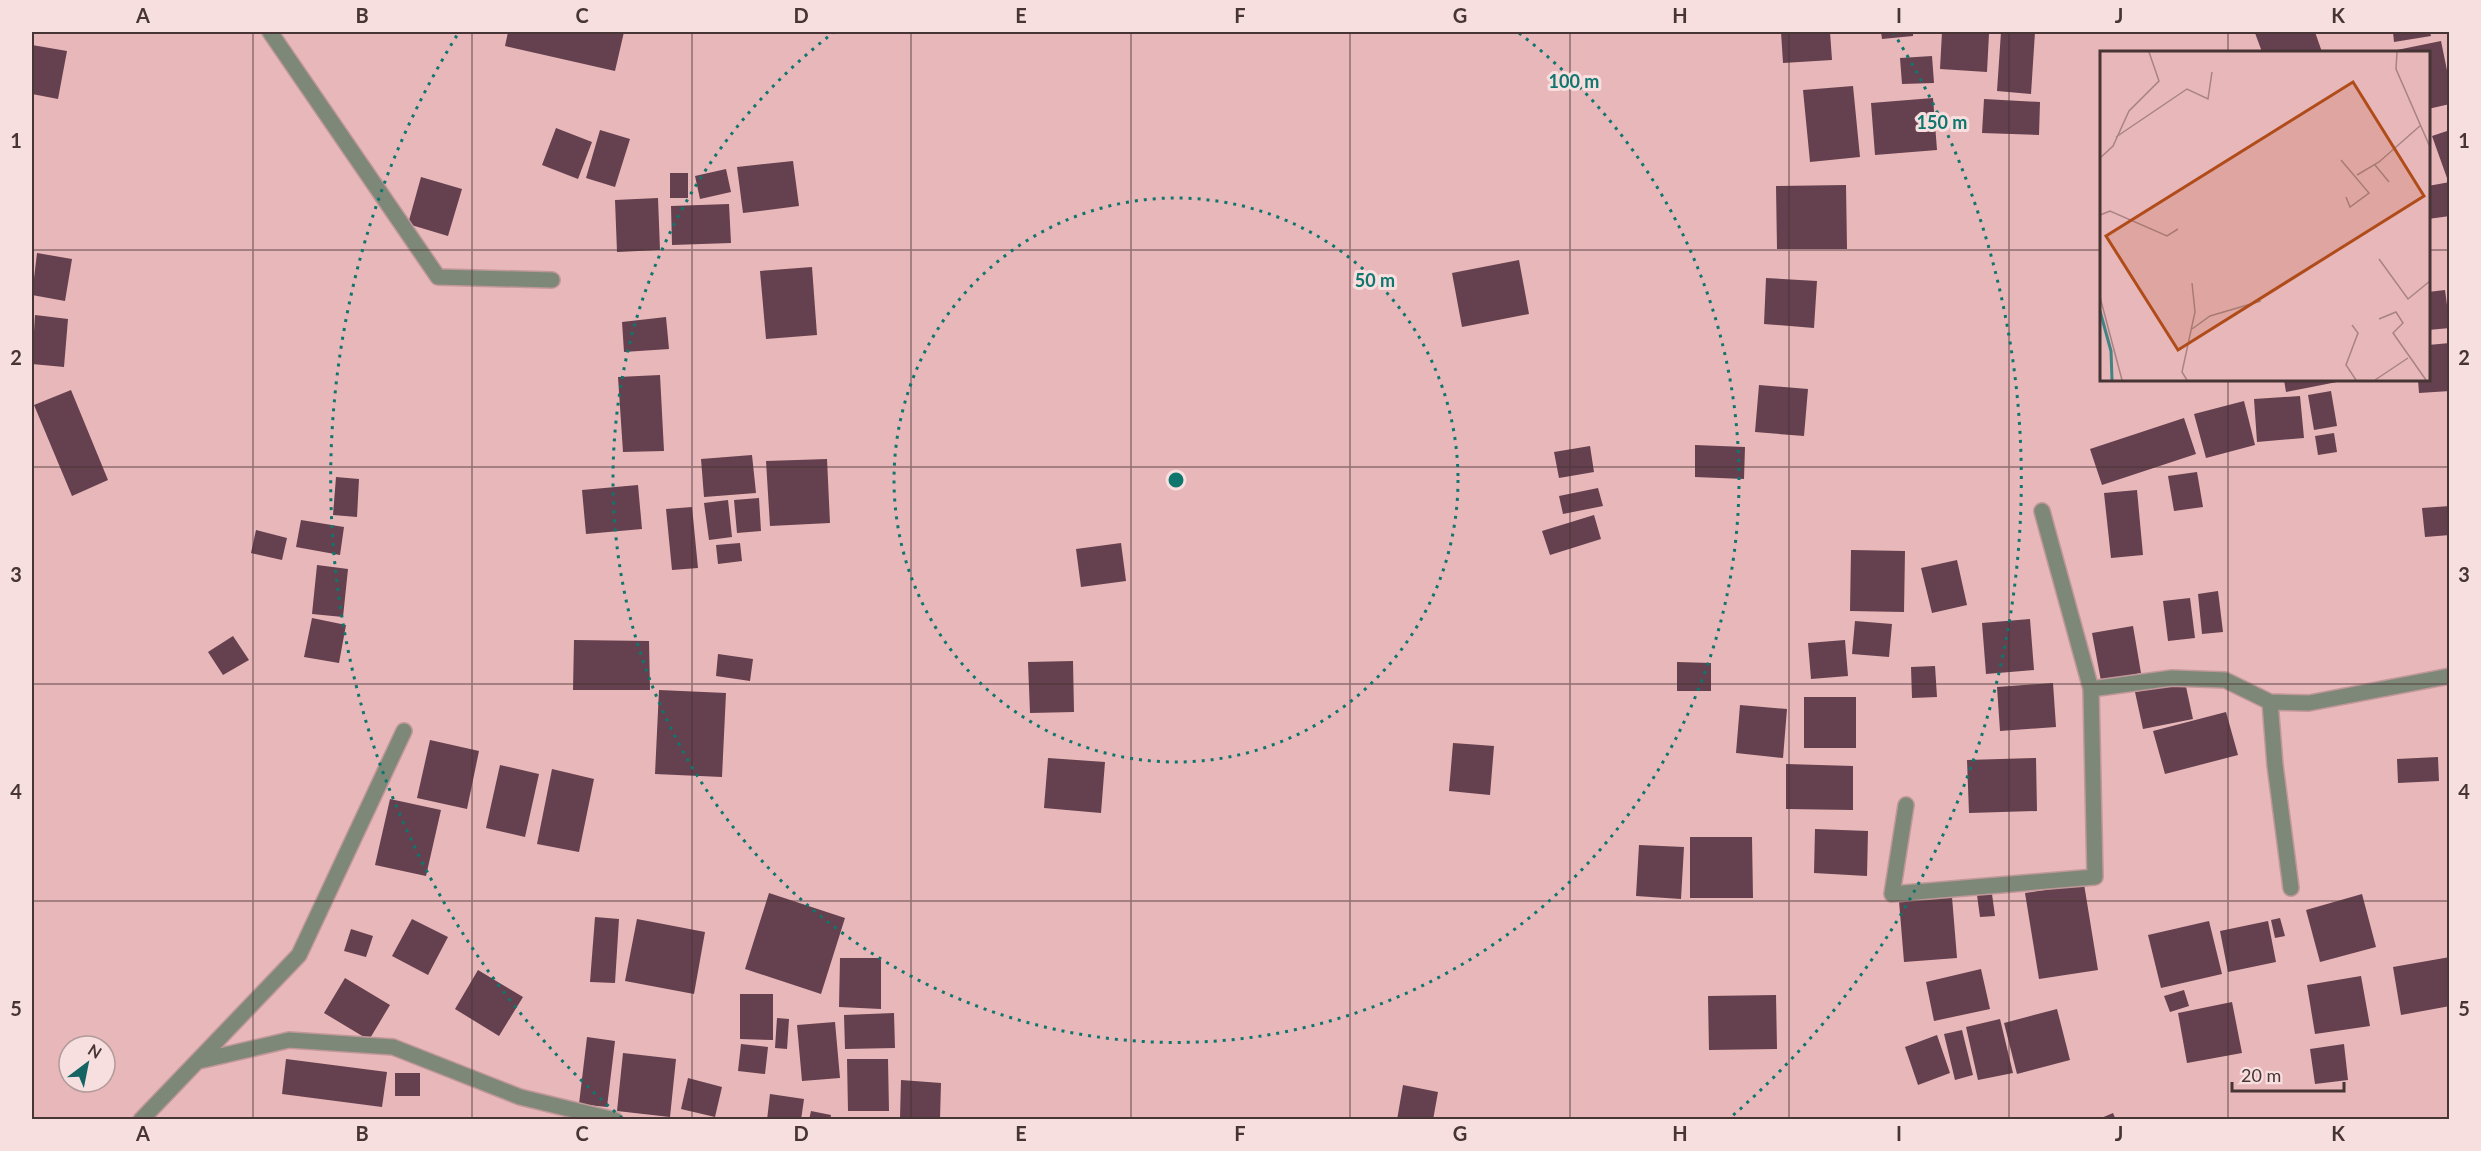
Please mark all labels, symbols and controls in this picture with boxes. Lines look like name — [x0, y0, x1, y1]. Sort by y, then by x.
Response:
text: A — [135, 3, 150, 27]
text: B — [355, 3, 369, 27]
text: C — [575, 3, 589, 27]
text: D — [793, 3, 809, 27]
text: E — [1015, 3, 1027, 27]
text: F — [1234, 3, 1246, 27]
text: G — [1453, 3, 1467, 27]
text: H — [1672, 3, 1688, 27]
text: I — [1896, 3, 1902, 27]
text: J — [2115, 3, 2123, 27]
text: K — [2331, 3, 2345, 27]
inset map — [2100, 51, 2430, 381]
text: 100 m — [1549, 70, 1599, 92]
text: 150 m — [1917, 111, 1967, 133]
text: 1 — [10, 128, 22, 152]
text: 1 — [2458, 128, 2470, 152]
text: 50 m — [1355, 269, 1395, 291]
text: 2 — [10, 345, 22, 369]
text: 2 — [2458, 345, 2470, 369]
centre of rings — [1166, 470, 1186, 490]
text: 3 — [10, 562, 22, 586]
text: 3 — [2458, 562, 2470, 586]
text: 4 — [10, 779, 22, 803]
text: 4 — [2458, 779, 2470, 803]
text: 5 — [10, 996, 22, 1020]
text: 5 — [2458, 996, 2470, 1020]
north arrow — [57, 1034, 117, 1094]
text: N — [85, 1040, 105, 1062]
scale bar — [2232, 1055, 2344, 1093]
text: 20 m — [2241, 1064, 2281, 1086]
text: A — [135, 1121, 150, 1145]
text: B — [355, 1121, 369, 1145]
text: C — [575, 1121, 589, 1145]
text: D — [793, 1121, 809, 1145]
text: E — [1015, 1121, 1027, 1145]
text: F — [1234, 1121, 1246, 1145]
text: G — [1453, 1121, 1467, 1145]
text: H — [1672, 1121, 1688, 1145]
text: I — [1896, 1121, 1902, 1145]
text: J — [2115, 1121, 2123, 1145]
text: K — [2331, 1121, 2345, 1145]

